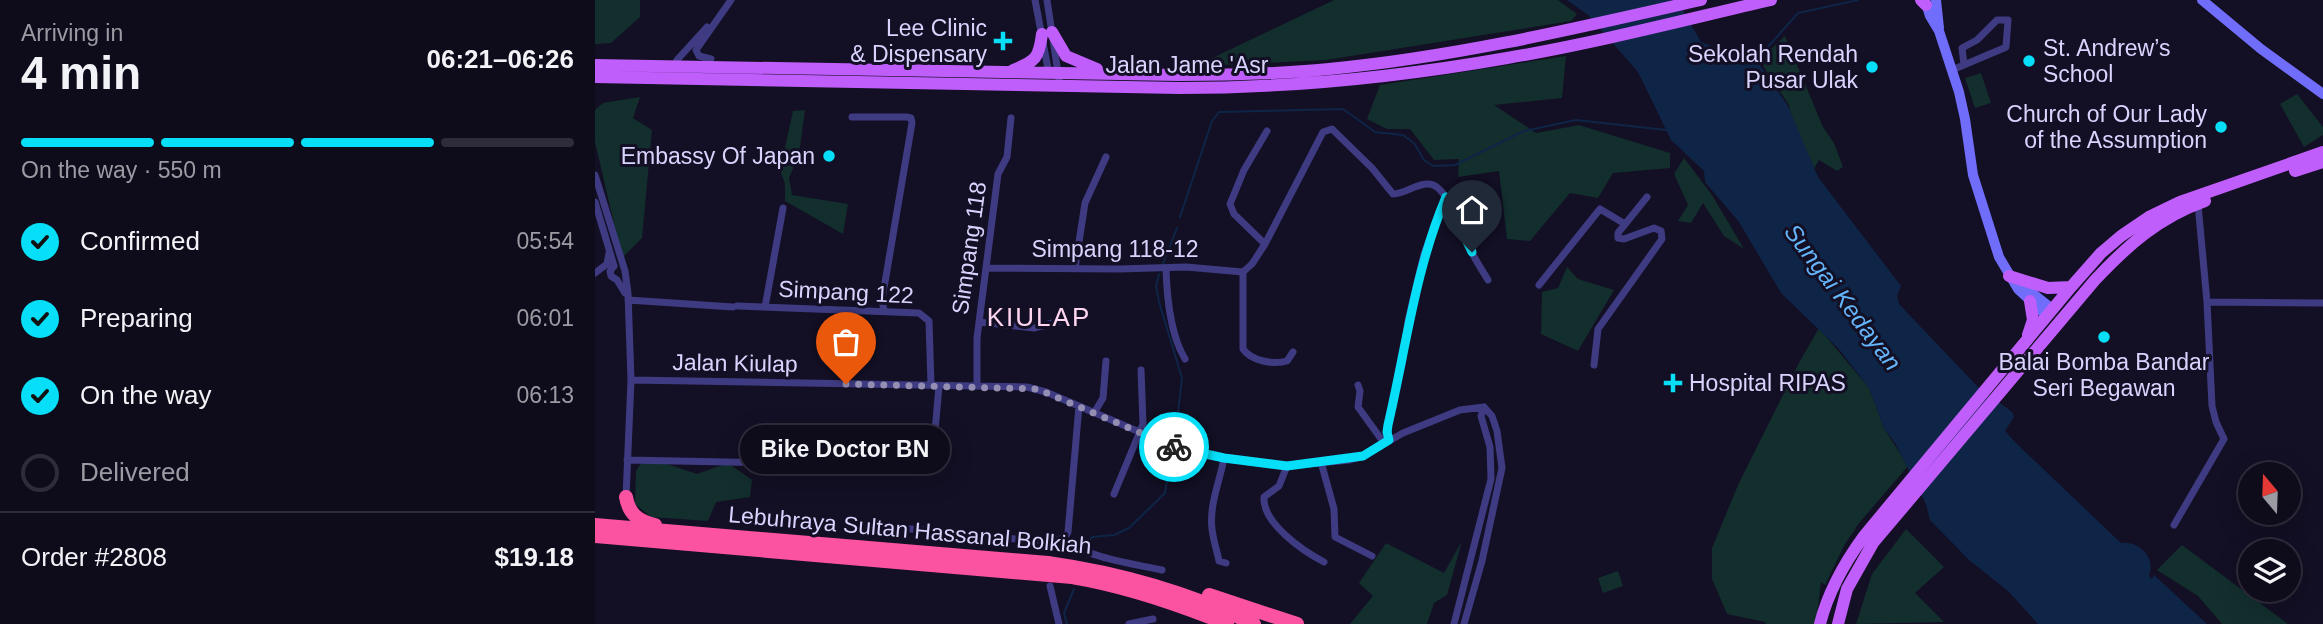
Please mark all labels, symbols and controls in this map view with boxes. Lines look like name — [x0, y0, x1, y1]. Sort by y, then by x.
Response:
place label: Lee Clinic & Dispensary — [850, 15, 987, 67]
text: Arriving in — [21, 20, 123, 46]
marker: Lee Clinic & Dispensary — [993, 31, 1013, 51]
place label: St. Andrew’s School — [2043, 35, 2170, 87]
place label: Sekolah Rendah Pusar Ulak — [1688, 41, 1859, 93]
text: 06:21–06:26 — [427, 44, 574, 74]
text: 4 min — [21, 47, 141, 99]
street label: Jalan Jame 'Asr — [1106, 52, 1269, 78]
marker: St. Andrew’s School — [2021, 53, 2037, 69]
marker: Sekolah Rendah Pusar Ulak — [1864, 59, 1880, 75]
place label: Church of Our Lady of the Assumption — [2006, 101, 2207, 153]
marker: Church of Our Lady of the Assumption — [2213, 119, 2229, 135]
place label: Embassy Of Japan — [621, 143, 815, 169]
marker: Embassy Of Japan — [821, 148, 837, 164]
text: On the way · 550 m — [21, 157, 222, 183]
street label: Simpang 118 — [947, 180, 991, 316]
pin — [1442, 180, 1502, 252]
icon: home — [1453, 191, 1491, 229]
water label: Sungai Kedayan — [1779, 219, 1907, 375]
icon: check — [21, 223, 59, 261]
text: Confirmed — [80, 226, 200, 256]
text: 05:54 — [516, 228, 574, 254]
street label: Simpang 118-12 — [1031, 236, 1199, 262]
street label: Simpang 122 — [778, 275, 914, 309]
icon: check — [21, 300, 59, 338]
district label: KIULAP — [987, 302, 1091, 332]
text: Preparing — [80, 303, 193, 333]
text: 06:01 — [516, 305, 574, 331]
pin — [816, 312, 876, 384]
icon: bag — [827, 323, 865, 361]
marker: Balai Bomba Bandar Seri Begawan — [2096, 329, 2112, 345]
street label: Jalan Kiulap — [672, 349, 798, 377]
place label: Balai Bomba Bandar Seri Begawan — [1999, 349, 2210, 401]
place label: Hospital RIPAS — [1689, 370, 1846, 396]
marker: Hospital RIPAS — [1663, 373, 1683, 393]
icon: check — [21, 377, 59, 415]
text: On the way — [80, 380, 212, 410]
text: 06:13 — [516, 382, 574, 408]
courier — [1139, 412, 1209, 482]
callout: Bike Doctor BN — [741, 426, 951, 475]
icon: bike — [1155, 428, 1193, 466]
text: Bike Doctor BN — [761, 436, 929, 462]
text: Delivered — [80, 457, 190, 487]
north arrow — [2238, 462, 2301, 525]
map controls — [2238, 462, 2301, 602]
street label: Lebuhraya Sultan Hassanal Bolkiah — [727, 501, 1093, 559]
button: layers — [2238, 539, 2301, 602]
text: Order #2808 — [21, 542, 167, 572]
text: $19.18 — [494, 542, 574, 572]

